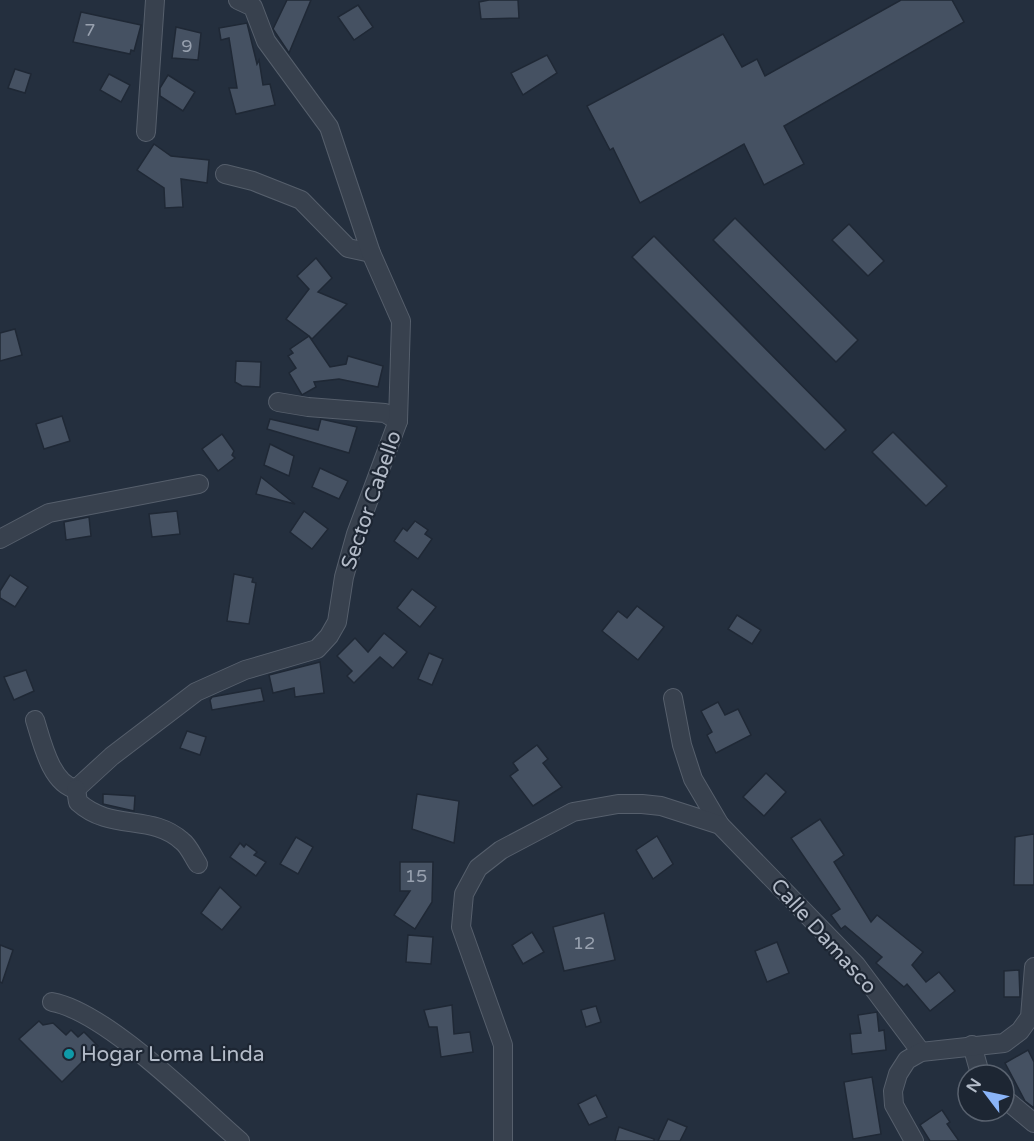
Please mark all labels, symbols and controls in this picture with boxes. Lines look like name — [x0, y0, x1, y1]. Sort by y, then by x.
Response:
house number: 7 — [84, 19, 96, 41]
house number: 9 — [181, 35, 193, 57]
street label: Sector Cabello — [336, 428, 407, 573]
house number: 15 — [405, 865, 427, 887]
street label: Calle Damasco — [765, 873, 882, 999]
house number: 12 — [573, 932, 595, 954]
place label: Hogar Loma Linda — [81, 1042, 264, 1067]
marker: Hogar Loma Linda — [62, 1047, 76, 1061]
north arrow — [956, 1063, 1016, 1123]
text: N — [962, 1075, 986, 1096]

